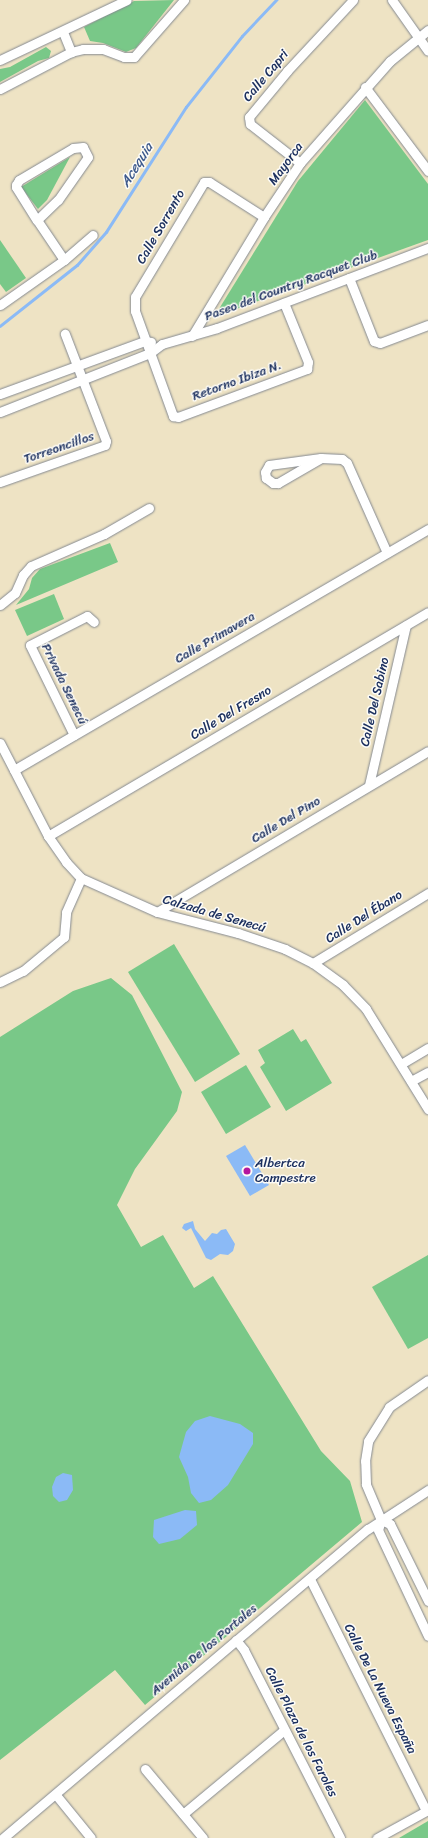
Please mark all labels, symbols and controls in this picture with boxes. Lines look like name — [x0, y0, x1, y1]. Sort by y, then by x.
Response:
street label: Calle Capri — [240, 47, 292, 105]
water label: Acequia — [117, 140, 157, 190]
street label: Mayorca — [265, 140, 307, 188]
street label: Calle Sorrento — [133, 187, 189, 267]
street label: Paseo del Country Racquet Club — [203, 248, 379, 324]
street label: Retorno Ibiza N. — [190, 358, 284, 404]
street label: Torreoncillos — [22, 429, 96, 467]
street label: Calle Primavera — [172, 609, 258, 667]
street label: Privada Senecú — [38, 641, 90, 727]
street label: Calle Del Sabino — [357, 655, 393, 749]
street label: Calle Del Fresno — [187, 683, 275, 743]
street label: Calle Del Pino — [248, 793, 324, 847]
street label: Calle Del Ébano — [322, 887, 406, 947]
street label: Calzada de Senecú — [161, 892, 267, 936]
place label: Albertca Campestre — [255, 1156, 316, 1187]
marker: Albertca Campestre — [242, 1166, 252, 1176]
street label: Avenida De los Portales — [148, 1601, 260, 1699]
street label: Calle De La Nueva España — [340, 1621, 420, 1757]
street label: Calle Plaza de los Faroles — [261, 1664, 341, 1800]

